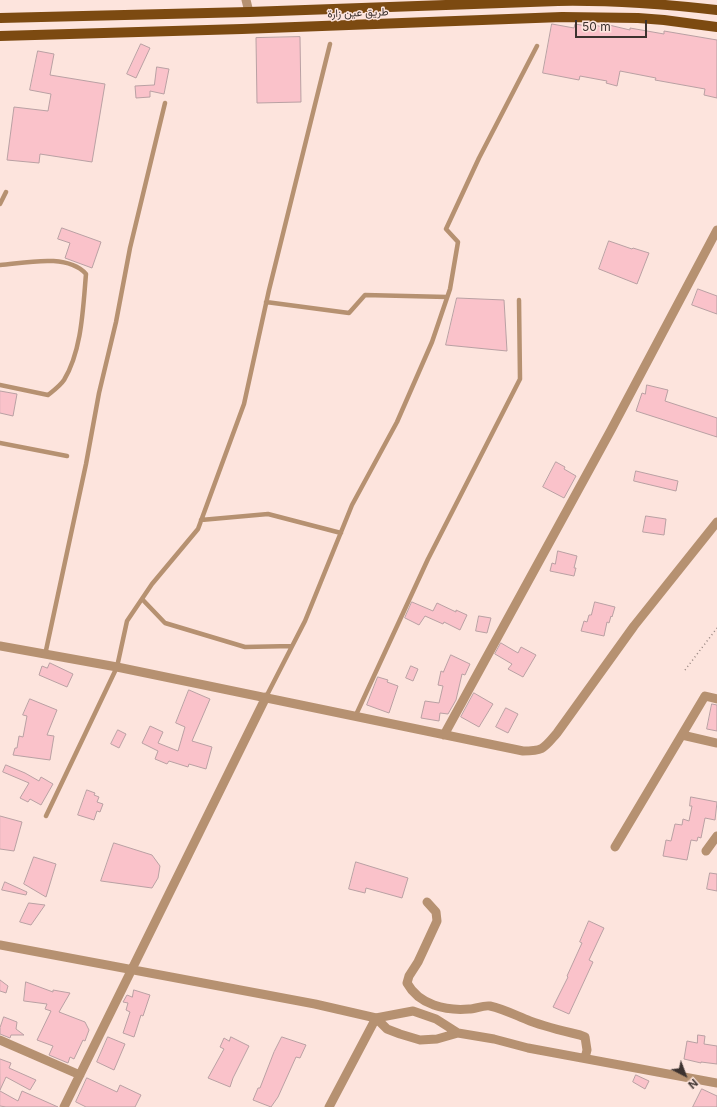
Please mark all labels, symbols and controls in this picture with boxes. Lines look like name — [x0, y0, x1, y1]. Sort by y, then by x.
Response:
street label: طريق عين زارة — [327, 5, 389, 21]
scale bar — [577, 12, 649, 38]
text: 50 m — [582, 19, 611, 34]
north arrow — [665, 1055, 705, 1095]
text: N — [685, 1076, 701, 1092]

